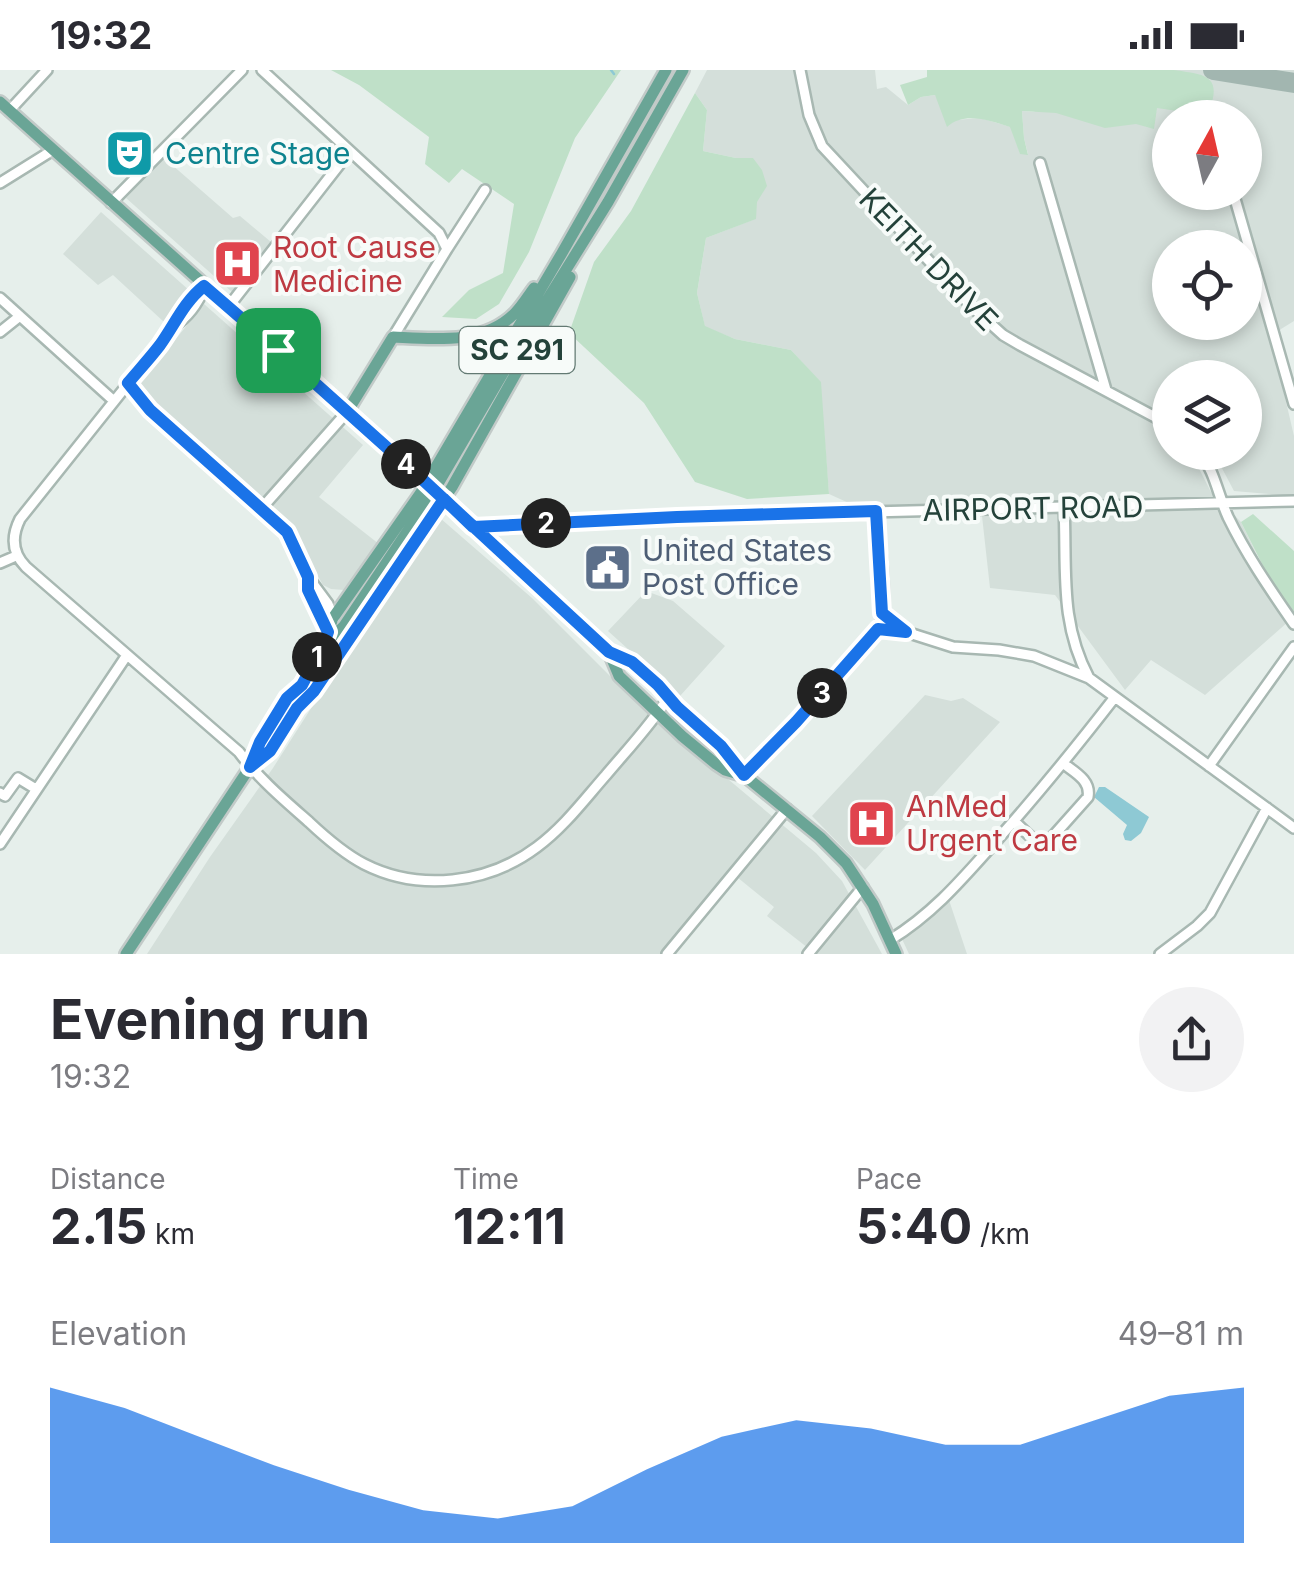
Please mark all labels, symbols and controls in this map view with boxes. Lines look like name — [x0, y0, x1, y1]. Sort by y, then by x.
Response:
text: 19:32 — [50, 12, 152, 58]
north arrow — [1152, 100, 1262, 210]
map controls — [1152, 100, 1262, 470]
theatre icon: Centre Stage — [104, 127, 156, 179]
place label: Centre Stage — [165, 135, 351, 171]
street label: KEITH DRIVE — [852, 180, 1006, 338]
place label: Root Cause Medicine — [273, 229, 436, 299]
button: locate — [1152, 230, 1262, 340]
hospital icon: Root Cause Medicine — [212, 238, 264, 290]
pin — [236, 308, 321, 393]
icon: arrive — [251, 323, 306, 378]
road number: SC 291 — [460, 327, 574, 373]
button: layers — [1152, 360, 1262, 470]
pin: 4 — [381, 439, 431, 489]
text: 4 — [397, 447, 415, 481]
street label: AIRPORT ROAD — [922, 488, 1144, 528]
pin: 2 — [521, 498, 571, 548]
text: 2 — [537, 506, 555, 540]
place label: United States Post Office — [642, 532, 832, 602]
public building icon: United States Post Office — [581, 541, 633, 593]
pin: 1 — [292, 632, 342, 682]
text: 1 — [311, 640, 323, 674]
pin: 3 — [797, 668, 847, 718]
text: 3 — [813, 676, 831, 710]
place label: AnMed Urgent Care — [906, 788, 1078, 858]
hospital icon: AnMed Urgent Care — [845, 797, 897, 849]
text: Evening run — [50, 986, 370, 1052]
button: share — [1139, 987, 1244, 1092]
text: 19:32 — [50, 1057, 131, 1096]
text: Distance — [50, 1162, 166, 1196]
text: Time — [453, 1162, 519, 1196]
text: Pace — [856, 1162, 922, 1196]
text: 2.15 — [50, 1196, 147, 1256]
text: 12:11 — [453, 1196, 566, 1256]
text: 5:40 — [856, 1196, 972, 1256]
text: km — [147, 1217, 195, 1251]
text: /km — [972, 1217, 1030, 1251]
text: Elevation — [50, 1314, 187, 1353]
text: 49–81 m — [1118, 1314, 1244, 1353]

